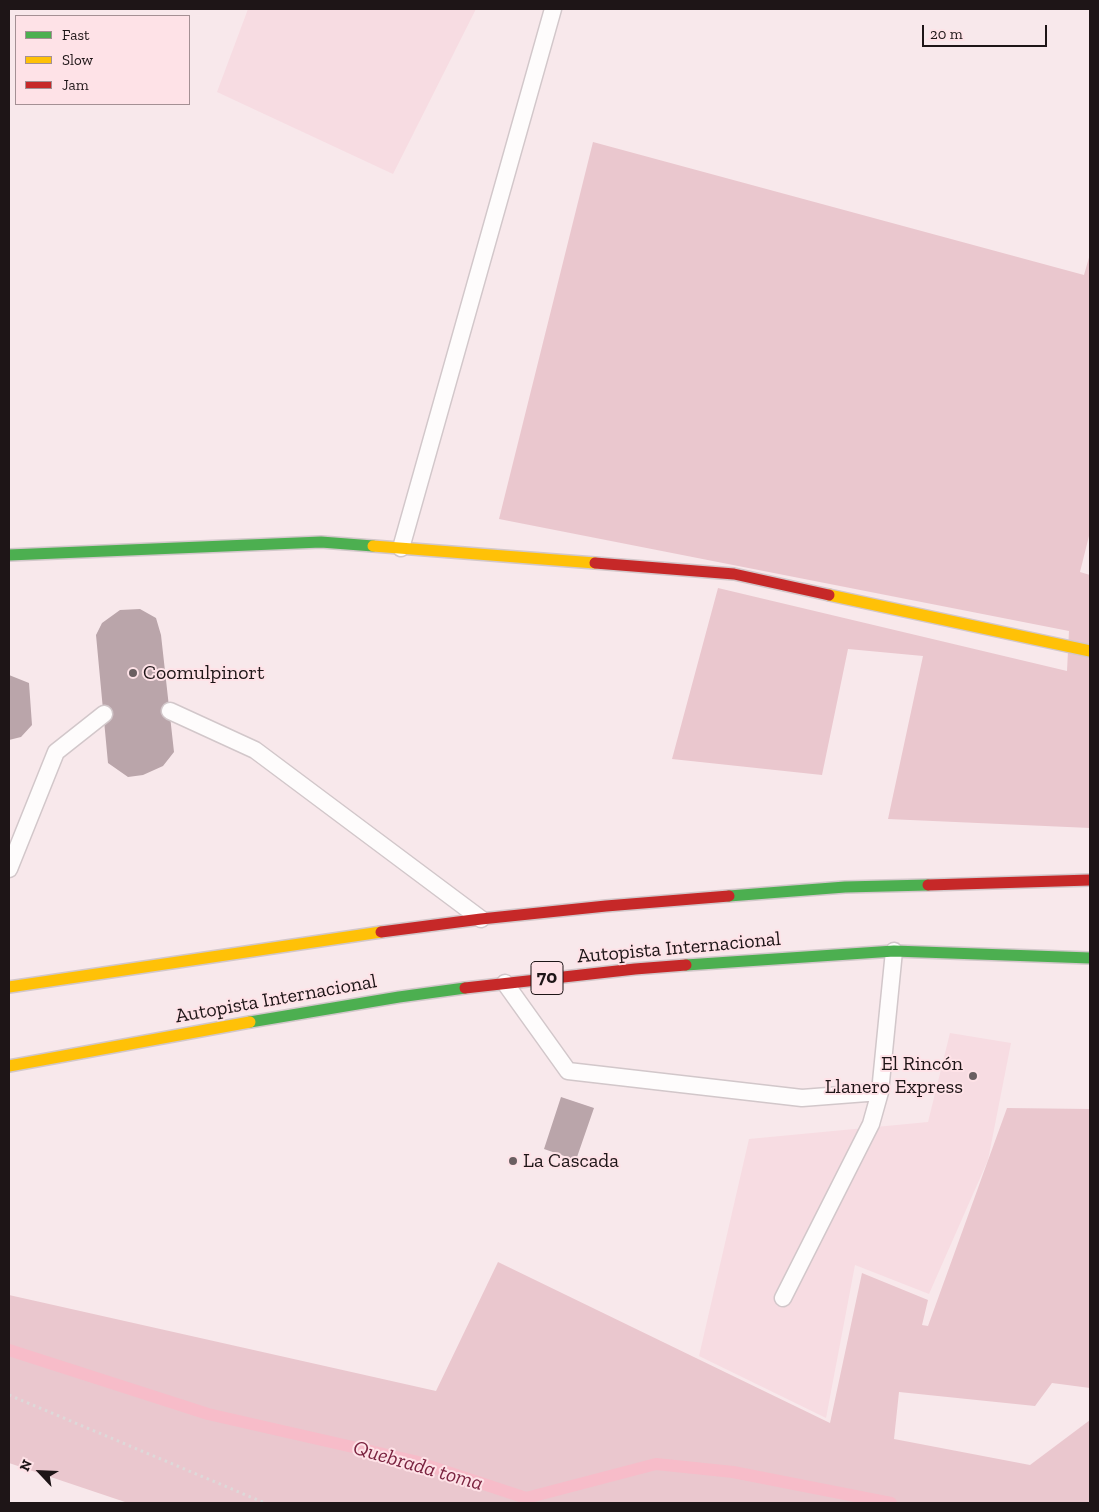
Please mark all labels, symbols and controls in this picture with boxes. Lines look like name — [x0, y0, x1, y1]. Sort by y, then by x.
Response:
legend — [15, 15, 190, 105]
scale bar — [924, 15, 1049, 47]
text: 20 m — [930, 25, 963, 43]
text: Fast — [62, 26, 90, 44]
text: Slow — [62, 51, 93, 69]
text: Jam — [62, 76, 89, 94]
place label: Coomulpinort — [143, 661, 264, 685]
marker: Coomulpinort — [127, 667, 139, 679]
street label: Autopista Internacional — [576, 927, 782, 969]
road number: 70 — [531, 961, 563, 994]
street label: Autopista Internacional — [173, 969, 379, 1029]
place label: El Rincón Llanero Express — [825, 1052, 963, 1099]
marker: El Rincón Llanero Express — [967, 1070, 979, 1082]
place label: La Cascada — [523, 1149, 619, 1173]
marker: La Cascada — [507, 1155, 519, 1167]
water label: Quebrada toma — [350, 1435, 486, 1497]
north arrow — [15, 1447, 65, 1497]
text: N — [16, 1457, 36, 1474]

